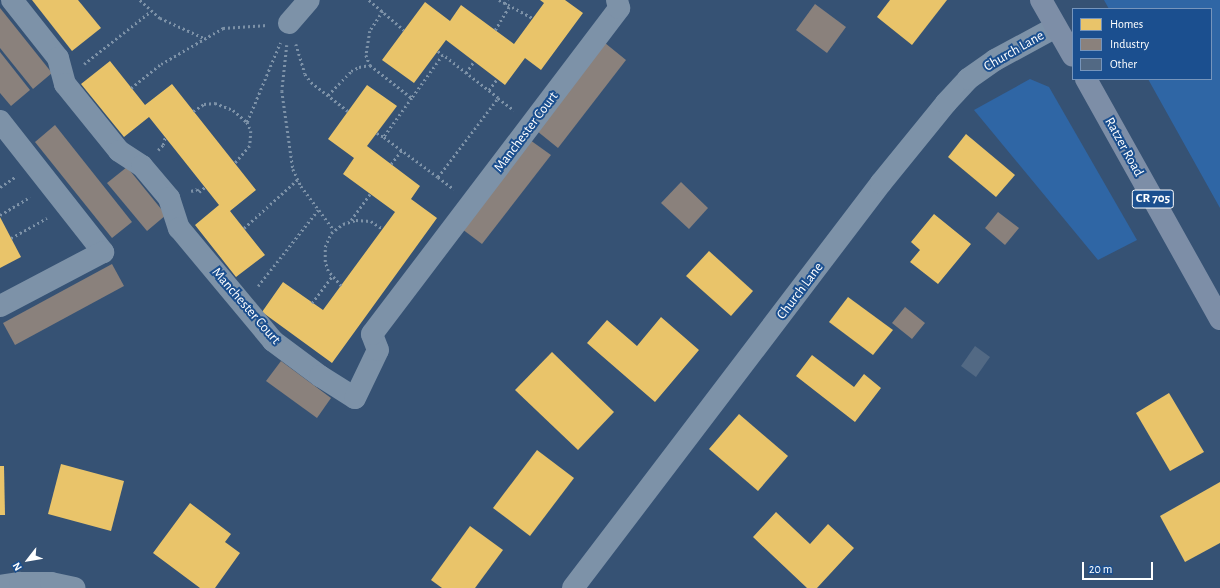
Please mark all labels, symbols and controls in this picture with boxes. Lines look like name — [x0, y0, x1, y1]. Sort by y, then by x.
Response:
legend — [1072, 8, 1212, 80]
text: Homes — [1110, 18, 1143, 30]
street label: Church Lane — [981, 27, 1047, 75]
text: Industry — [1110, 38, 1149, 50]
text: Other — [1110, 58, 1137, 70]
street label: Manchester Court — [490, 89, 562, 175]
street label: Ratzer Road — [1101, 114, 1147, 180]
road number: CR 705 — [1131, 188, 1175, 210]
street label: Church Lane — [773, 259, 827, 323]
street label: Manchester Court — [208, 264, 284, 348]
north arrow — [8, 540, 48, 580]
scale bar — [1084, 554, 1155, 580]
text: N — [11, 560, 24, 573]
text: 20 m — [1089, 563, 1112, 575]

